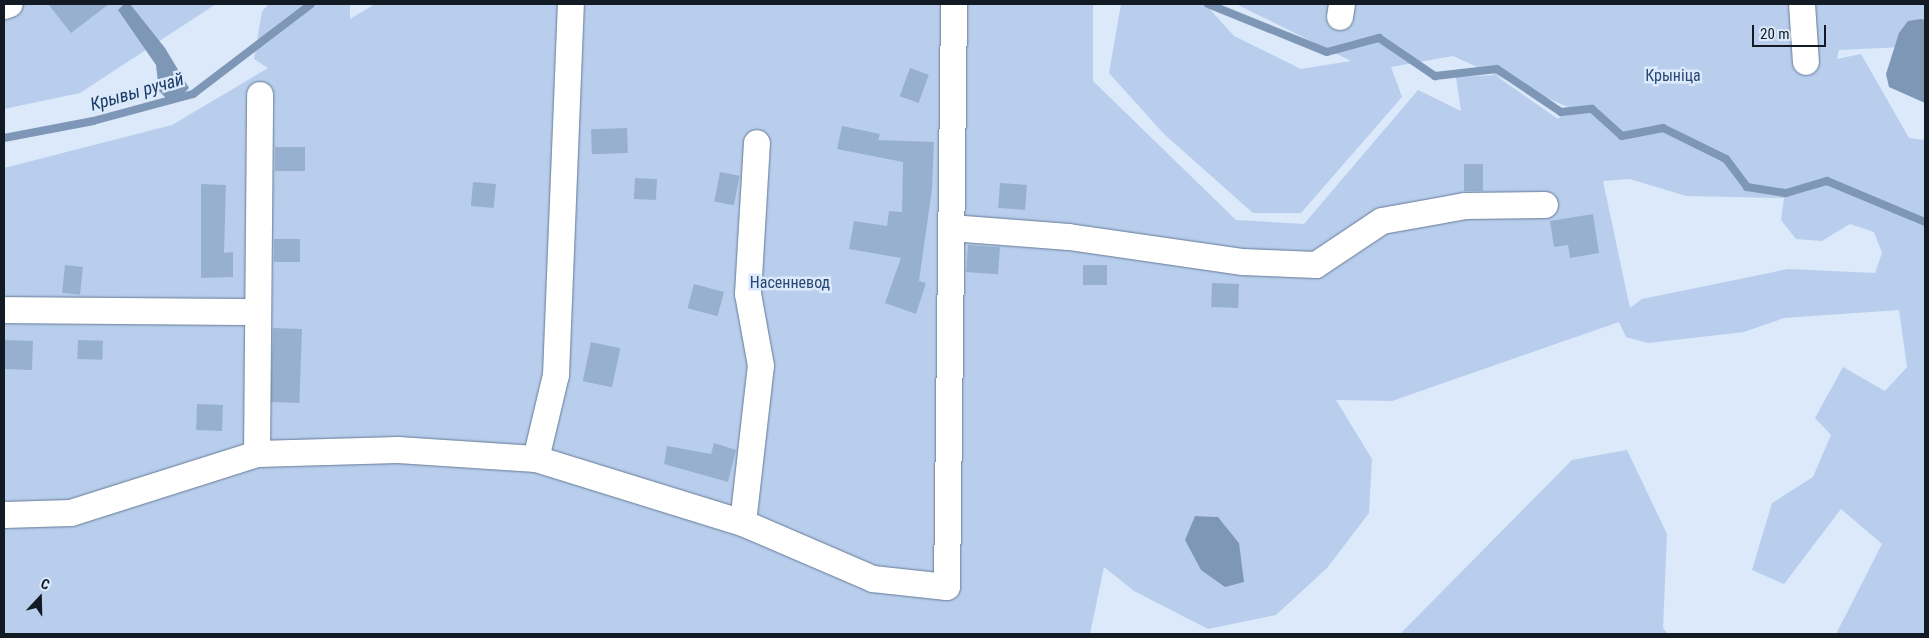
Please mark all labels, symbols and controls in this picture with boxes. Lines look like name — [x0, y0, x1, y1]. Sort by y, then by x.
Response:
scale bar — [1754, 15, 1828, 47]
text: 20 m — [1760, 25, 1790, 43]
park label: Крыніца — [1645, 66, 1701, 86]
water label: Крывы ручай — [88, 68, 186, 116]
park label: Насенневод — [750, 273, 830, 293]
north arrow — [15, 573, 65, 623]
text: С — [39, 575, 52, 593]

